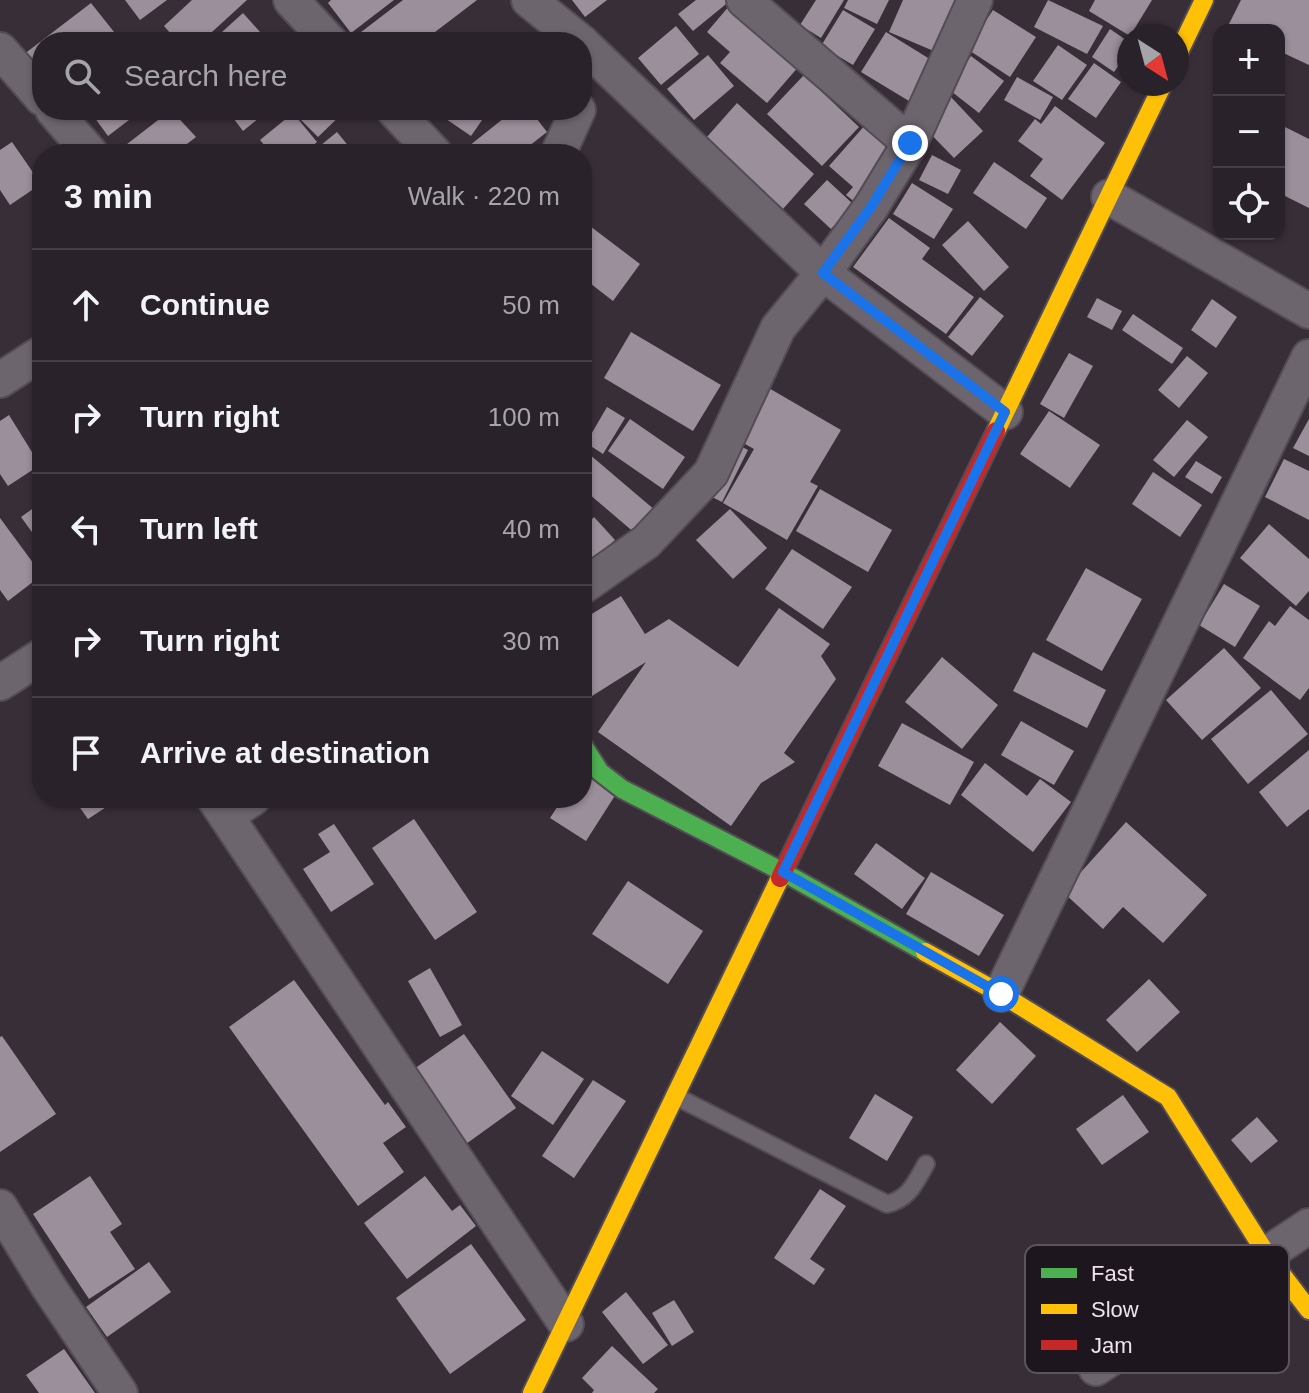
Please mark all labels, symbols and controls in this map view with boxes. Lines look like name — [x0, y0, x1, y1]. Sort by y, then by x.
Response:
north arrow — [1117, 24, 1189, 96]
map controls — [1213, 24, 1285, 240]
button: + — [1213, 24, 1285, 96]
search box — [32, 32, 592, 120]
icon: search — [60, 54, 104, 98]
text: Search here — [124, 59, 287, 92]
button: − — [1213, 96, 1285, 168]
route end — [892, 125, 928, 161]
button: locate — [1213, 168, 1285, 240]
text: 3 min — [64, 177, 153, 215]
text: Walk · 220 m — [408, 181, 560, 211]
icon: ahead — [64, 283, 108, 327]
text: Continue — [140, 288, 270, 321]
text: 50 m — [502, 290, 560, 320]
icon: right — [64, 395, 108, 439]
text: Turn right — [140, 400, 279, 433]
text: 100 m — [488, 402, 560, 432]
icon: left — [64, 507, 108, 551]
text: Turn left — [140, 512, 258, 545]
text: 40 m — [502, 514, 560, 544]
icon: right — [64, 619, 108, 663]
text: Turn right — [140, 624, 279, 657]
text: 30 m — [502, 626, 560, 656]
icon: arrive — [64, 731, 108, 775]
text: Arrive at destination — [140, 736, 430, 769]
route start — [983, 976, 1019, 1012]
legend — [1025, 1245, 1289, 1373]
text: Fast — [1091, 1261, 1134, 1286]
text: Slow — [1091, 1297, 1139, 1322]
text: Jam — [1091, 1333, 1133, 1358]

